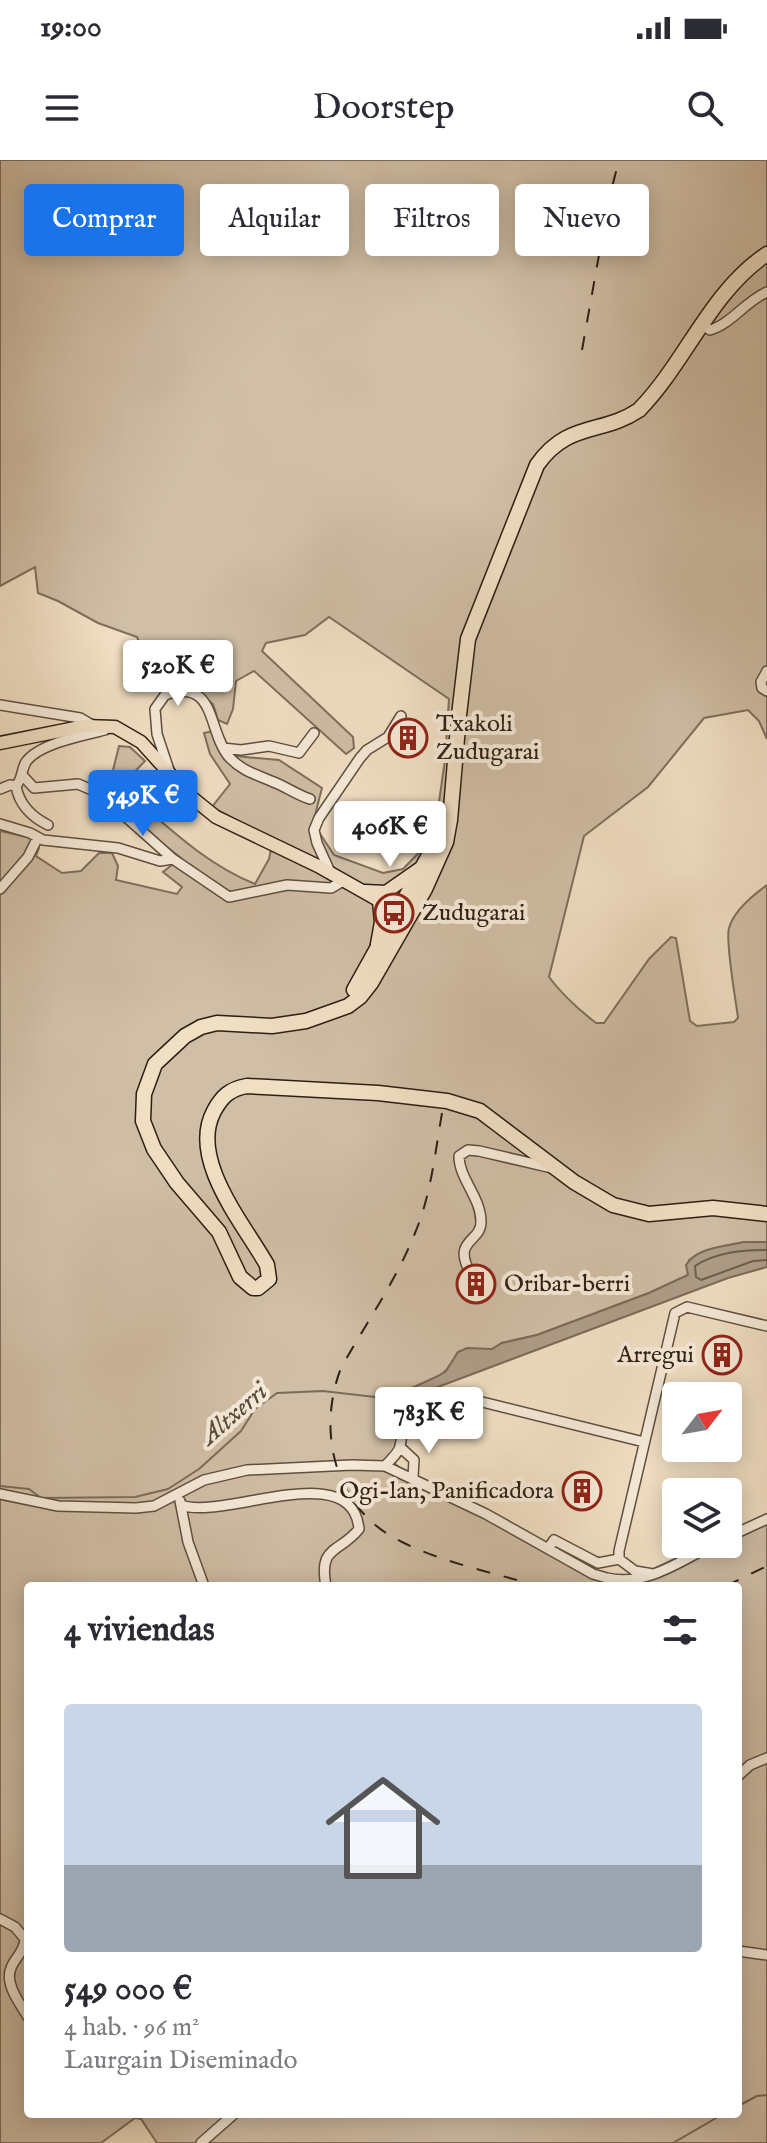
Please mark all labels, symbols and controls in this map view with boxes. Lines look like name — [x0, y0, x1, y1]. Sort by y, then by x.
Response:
text: 19:00 — [40, 9, 102, 47]
text: Doorstep — [313, 85, 454, 131]
icon: menu — [40, 86, 84, 130]
icon: search — [683, 86, 727, 130]
chip: Comprar — [24, 184, 184, 256]
chip: Alquilar — [200, 184, 349, 256]
chip: Filtros — [365, 184, 499, 256]
chip: Nuevo — [515, 184, 649, 256]
pin: 520K € — [113, 640, 243, 708]
text: 520K € — [141, 649, 215, 682]
place label: Txakoli Zudugarai — [436, 709, 540, 768]
building icon: Txakoli Zudugarai — [387, 717, 429, 759]
pin: 549K € — [78, 770, 208, 838]
text: 549K € — [106, 779, 180, 812]
pin: 406K € — [325, 801, 455, 869]
text: 406K € — [352, 810, 428, 843]
bus stop icon: Zudugarai — [373, 892, 415, 934]
place label: Zudugarai — [422, 898, 526, 929]
building icon: Oribar-berri — [455, 1263, 497, 1305]
place label: Oribar-berri — [504, 1269, 630, 1300]
building icon: Arregui — [701, 1334, 743, 1376]
place label: Arregui — [616, 1340, 694, 1371]
water label: Altxerri — [191, 1375, 276, 1454]
north arrow — [662, 1382, 742, 1462]
map controls — [662, 1382, 742, 1558]
pin: 783K € — [364, 1387, 494, 1455]
text: 783K € — [393, 1396, 465, 1429]
building icon: Ogi-lan, Panificadora — [561, 1470, 603, 1512]
place label: Ogi-lan, Panificadora — [339, 1476, 555, 1507]
button: layers — [662, 1478, 742, 1558]
icon: filters — [658, 1608, 702, 1652]
text: 4 viviendas — [64, 1609, 215, 1652]
icon: home — [311, 1756, 455, 1900]
text: 549 000 € — [64, 1968, 193, 2011]
text: 4 hab. · 96 m² — [64, 2011, 199, 2044]
text: Laurgain Diseminado — [64, 2044, 297, 2077]

